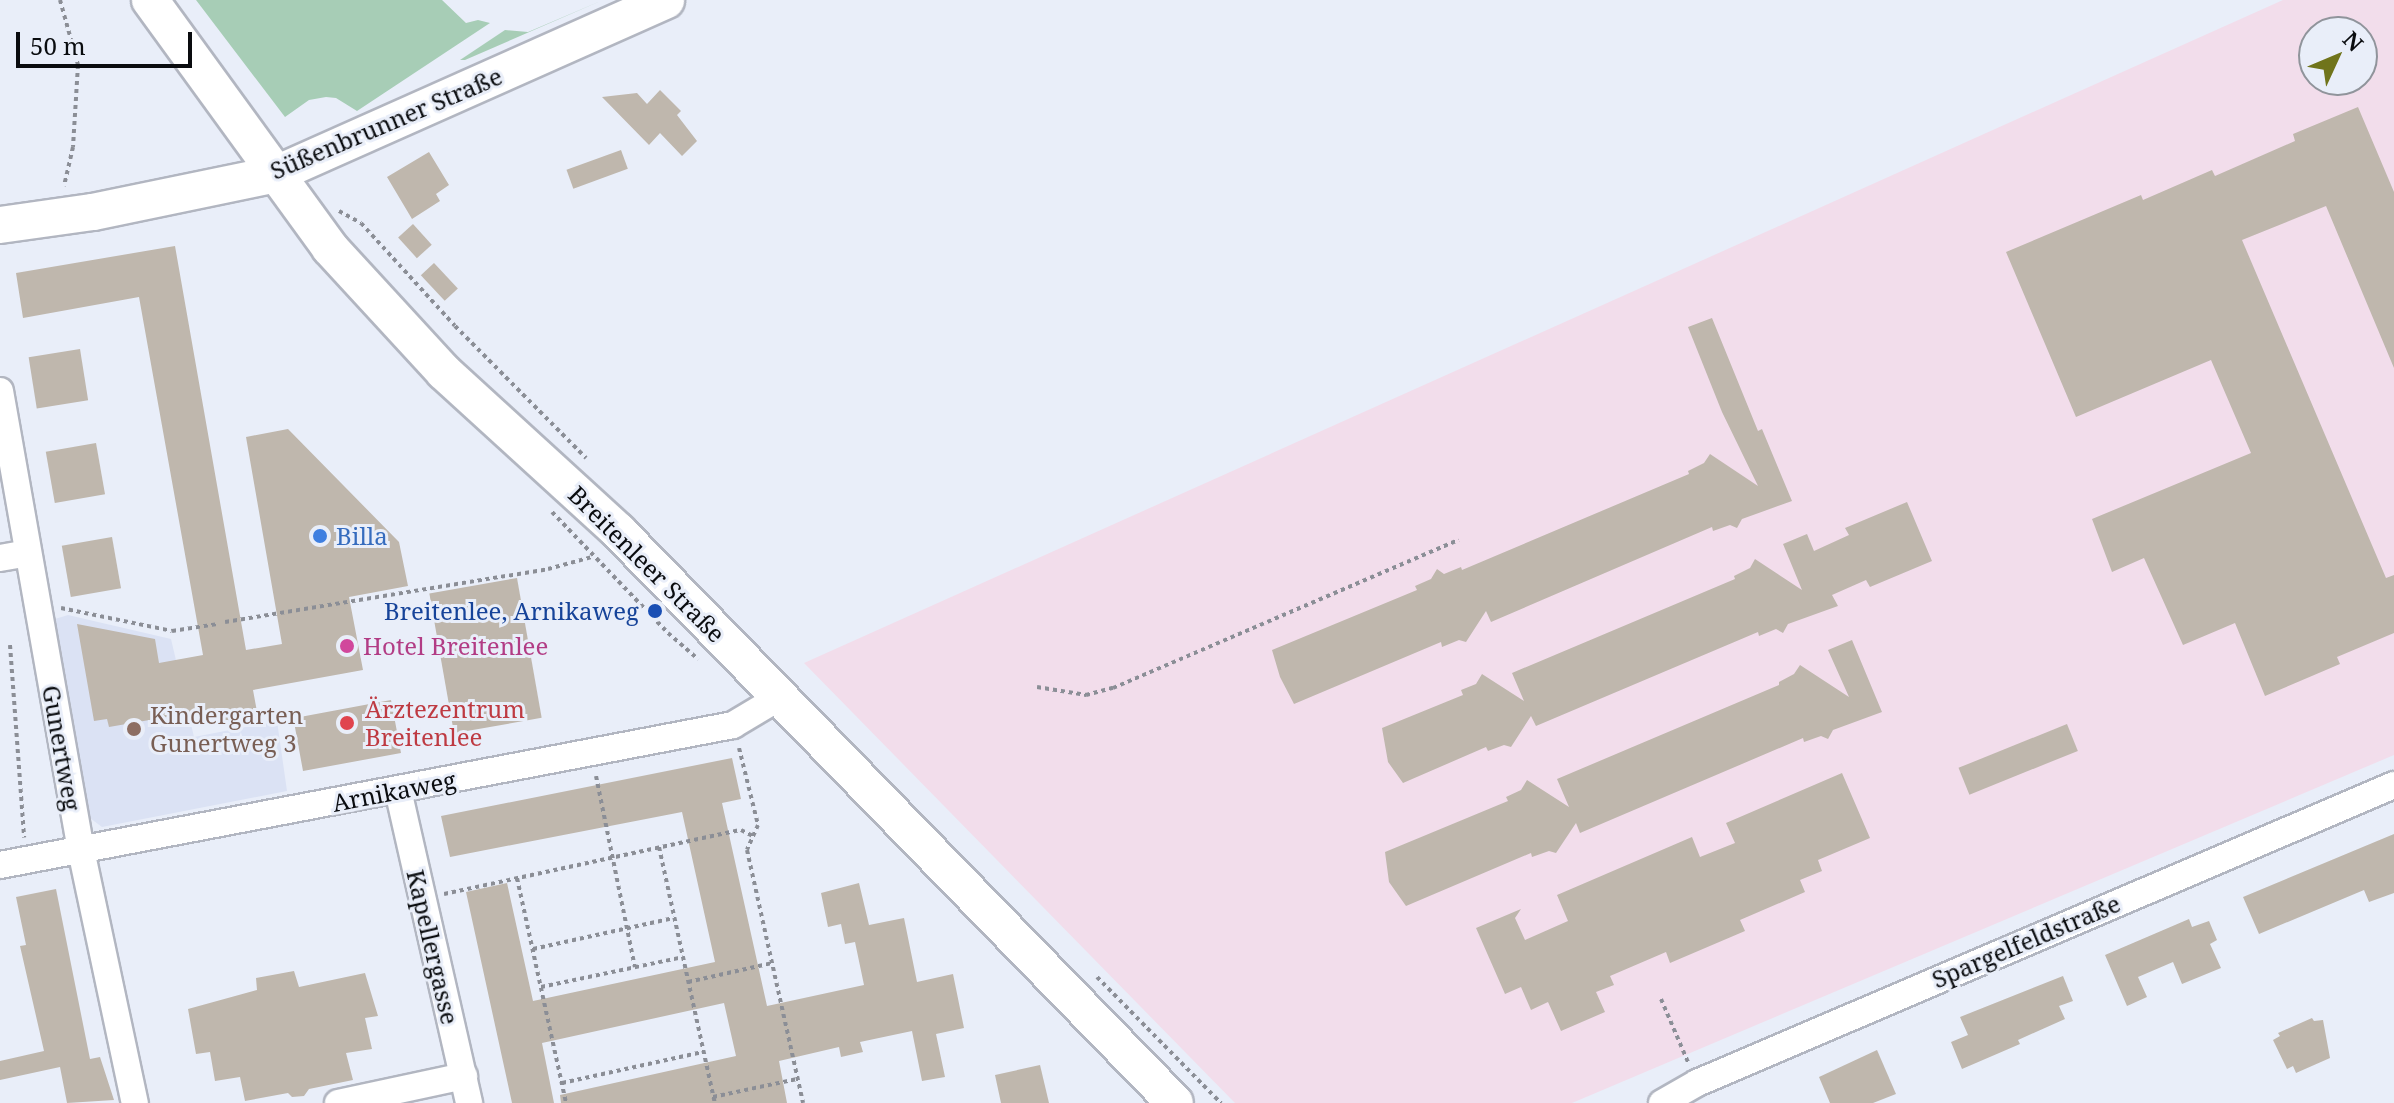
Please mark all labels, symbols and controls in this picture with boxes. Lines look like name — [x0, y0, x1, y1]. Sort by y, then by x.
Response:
scale bar — [20, 16, 196, 66]
north arrow — [2298, 16, 2378, 96]
text: N — [2337, 24, 2371, 57]
text: 50 m — [30, 29, 86, 62]
street label: Süßenbrunner Straße — [266, 61, 506, 185]
street label: Breitenleer Straße — [563, 480, 731, 648]
place label: Billa — [336, 522, 388, 550]
marker: Billa — [311, 527, 329, 545]
place label: Breitenlee, Arnikaweg — [384, 597, 639, 625]
marker: Breitenlee, Arnikaweg — [646, 602, 664, 620]
place label: Hotel Breitenlee — [363, 632, 548, 660]
marker: Hotel Breitenlee — [338, 637, 356, 655]
street label: Gunertweg — [37, 683, 87, 813]
place label: Ärztezentrum Breitenlee — [365, 695, 525, 751]
place label: Kindergarten Gunertweg 3 — [150, 701, 303, 757]
marker: Ärztezentrum Breitenlee — [336, 712, 358, 734]
marker: Kindergarten Gunertweg 3 — [125, 720, 143, 738]
street label: Arnikaweg — [330, 765, 458, 817]
street label: Kapellergasse — [401, 867, 465, 1027]
street label: Spargelfeldstraße — [1928, 888, 2124, 994]

